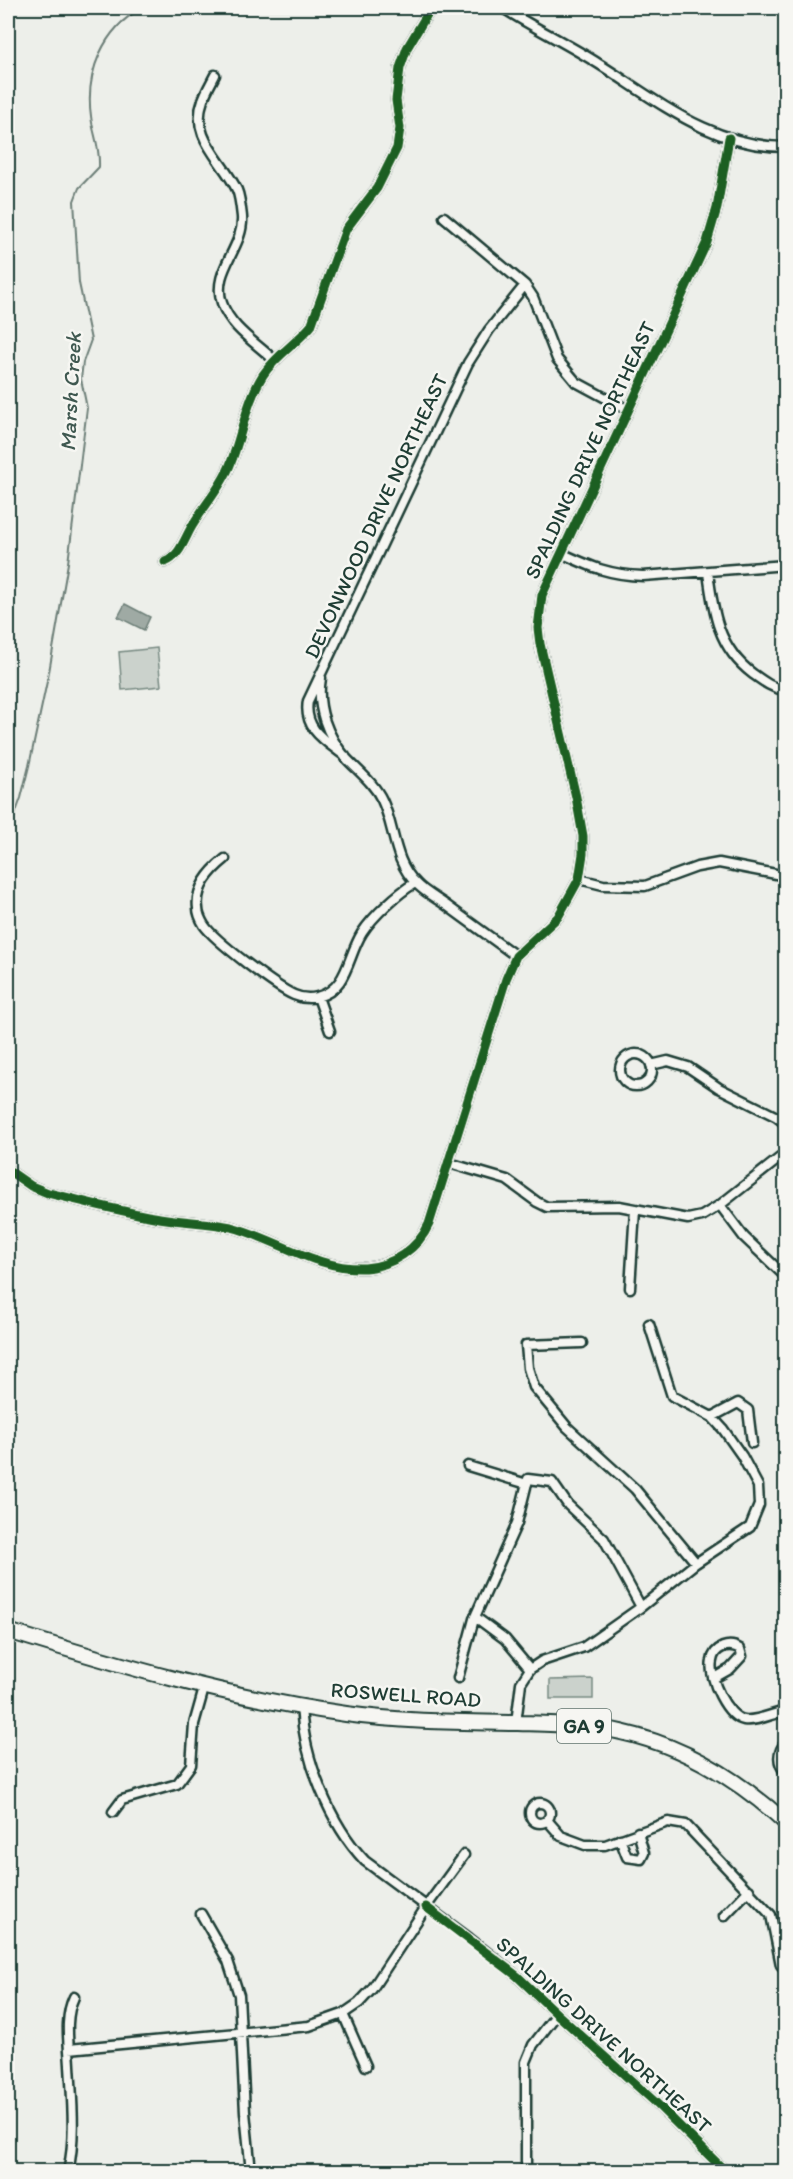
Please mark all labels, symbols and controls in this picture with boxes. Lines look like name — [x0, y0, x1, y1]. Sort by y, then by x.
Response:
street label: SPALDING DRIVE NORTHEAST — [519, 317, 660, 583]
water label: Marsh Creek — [54, 330, 87, 452]
street label: DEVONWOOD DRIVE NORTHEAST — [298, 369, 453, 662]
street label: ROSWELL ROAD — [330, 1677, 482, 1712]
road number: GA 9 — [557, 1709, 611, 1743]
street label: SPALDING DRIVE NORTHEAST — [491, 1931, 717, 2138]

